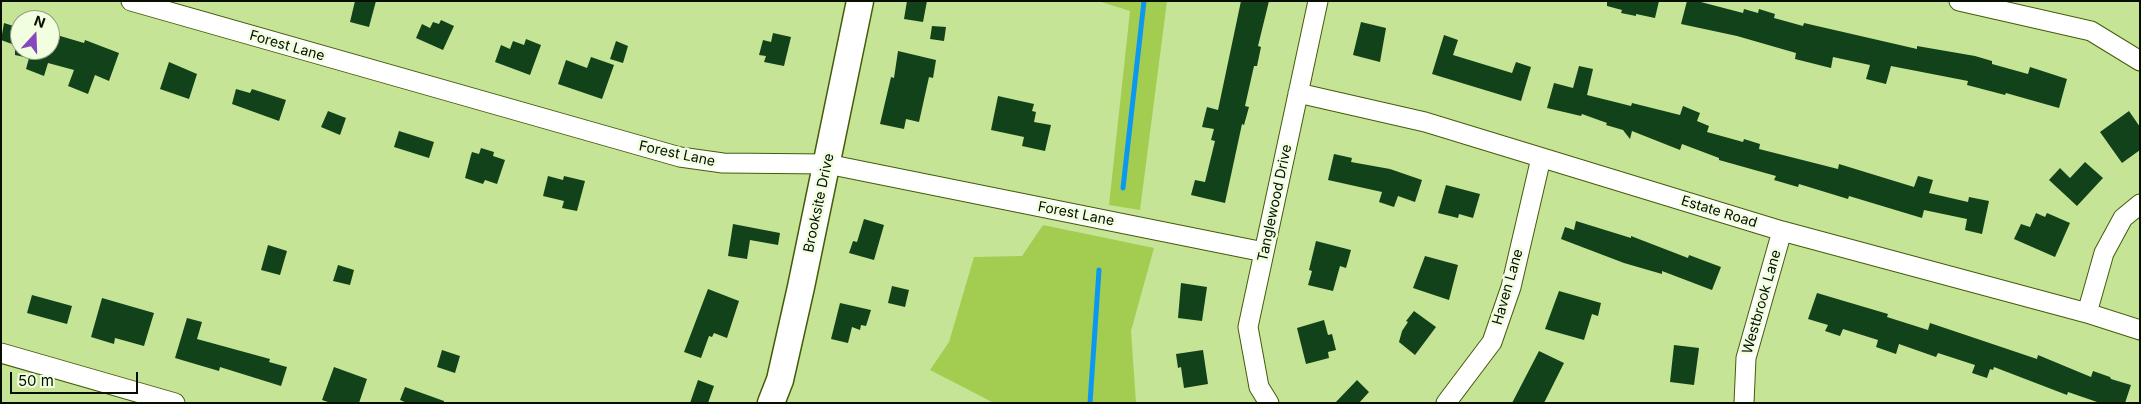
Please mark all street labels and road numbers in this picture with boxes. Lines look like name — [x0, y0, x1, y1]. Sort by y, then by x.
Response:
street label: Forest Lane — [247, 27, 327, 65]
street label: Forest Lane — [637, 138, 717, 170]
street label: Tanglewood Drive — [1254, 143, 1296, 263]
street label: Brooksite Drive — [800, 152, 838, 254]
street label: Estate Road — [1679, 192, 1759, 232]
street label: Forest Lane — [1036, 198, 1116, 230]
street label: Haven Lane — [1489, 247, 1527, 327]
street label: Westbrook Lane — [1739, 248, 1785, 356]

